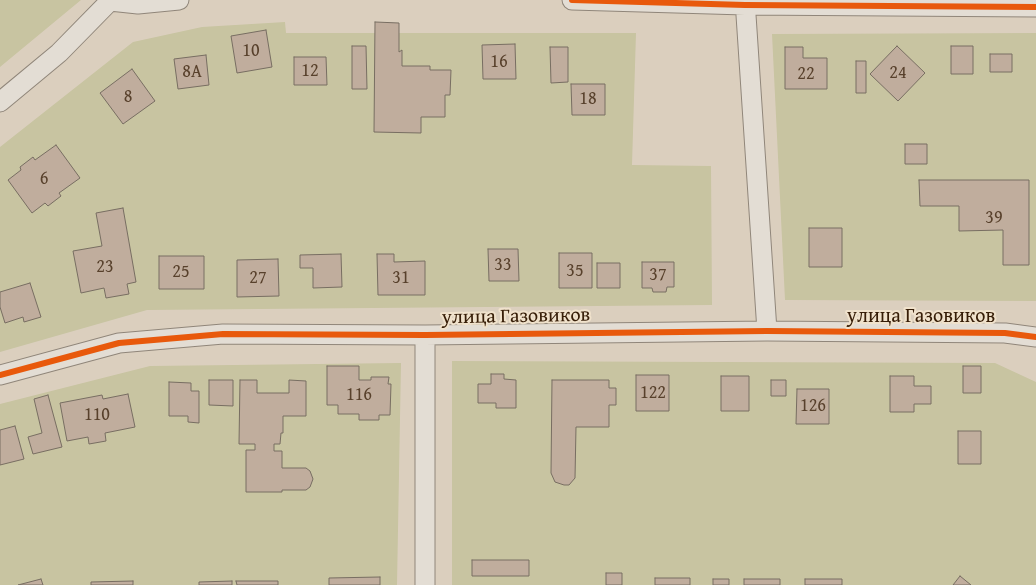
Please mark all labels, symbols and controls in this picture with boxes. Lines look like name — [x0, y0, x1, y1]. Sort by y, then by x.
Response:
house number: 10 — [242, 40, 260, 62]
house number: 16 — [490, 51, 508, 73]
house number: 12 — [301, 60, 319, 82]
house number: 8А — [182, 61, 202, 83]
house number: 24 — [889, 62, 907, 84]
house number: 22 — [797, 63, 815, 85]
house number: 8 — [124, 86, 132, 108]
house number: 18 — [579, 88, 597, 110]
house number: 6 — [40, 168, 48, 190]
house number: 39 — [985, 207, 1003, 229]
house number: 33 — [494, 254, 512, 276]
house number: 23 — [96, 256, 114, 278]
house number: 35 — [566, 260, 584, 282]
house number: 25 — [172, 261, 190, 283]
house number: 37 — [649, 264, 667, 286]
house number: 27 — [249, 267, 267, 289]
house number: 31 — [392, 267, 410, 289]
street label: улица Газовиков — [442, 304, 590, 330]
street label: улица Газовиков — [847, 305, 995, 329]
house number: 122 — [640, 382, 666, 404]
house number: 116 — [346, 384, 372, 406]
house number: 126 — [800, 395, 826, 417]
house number: 110 — [84, 404, 110, 426]

